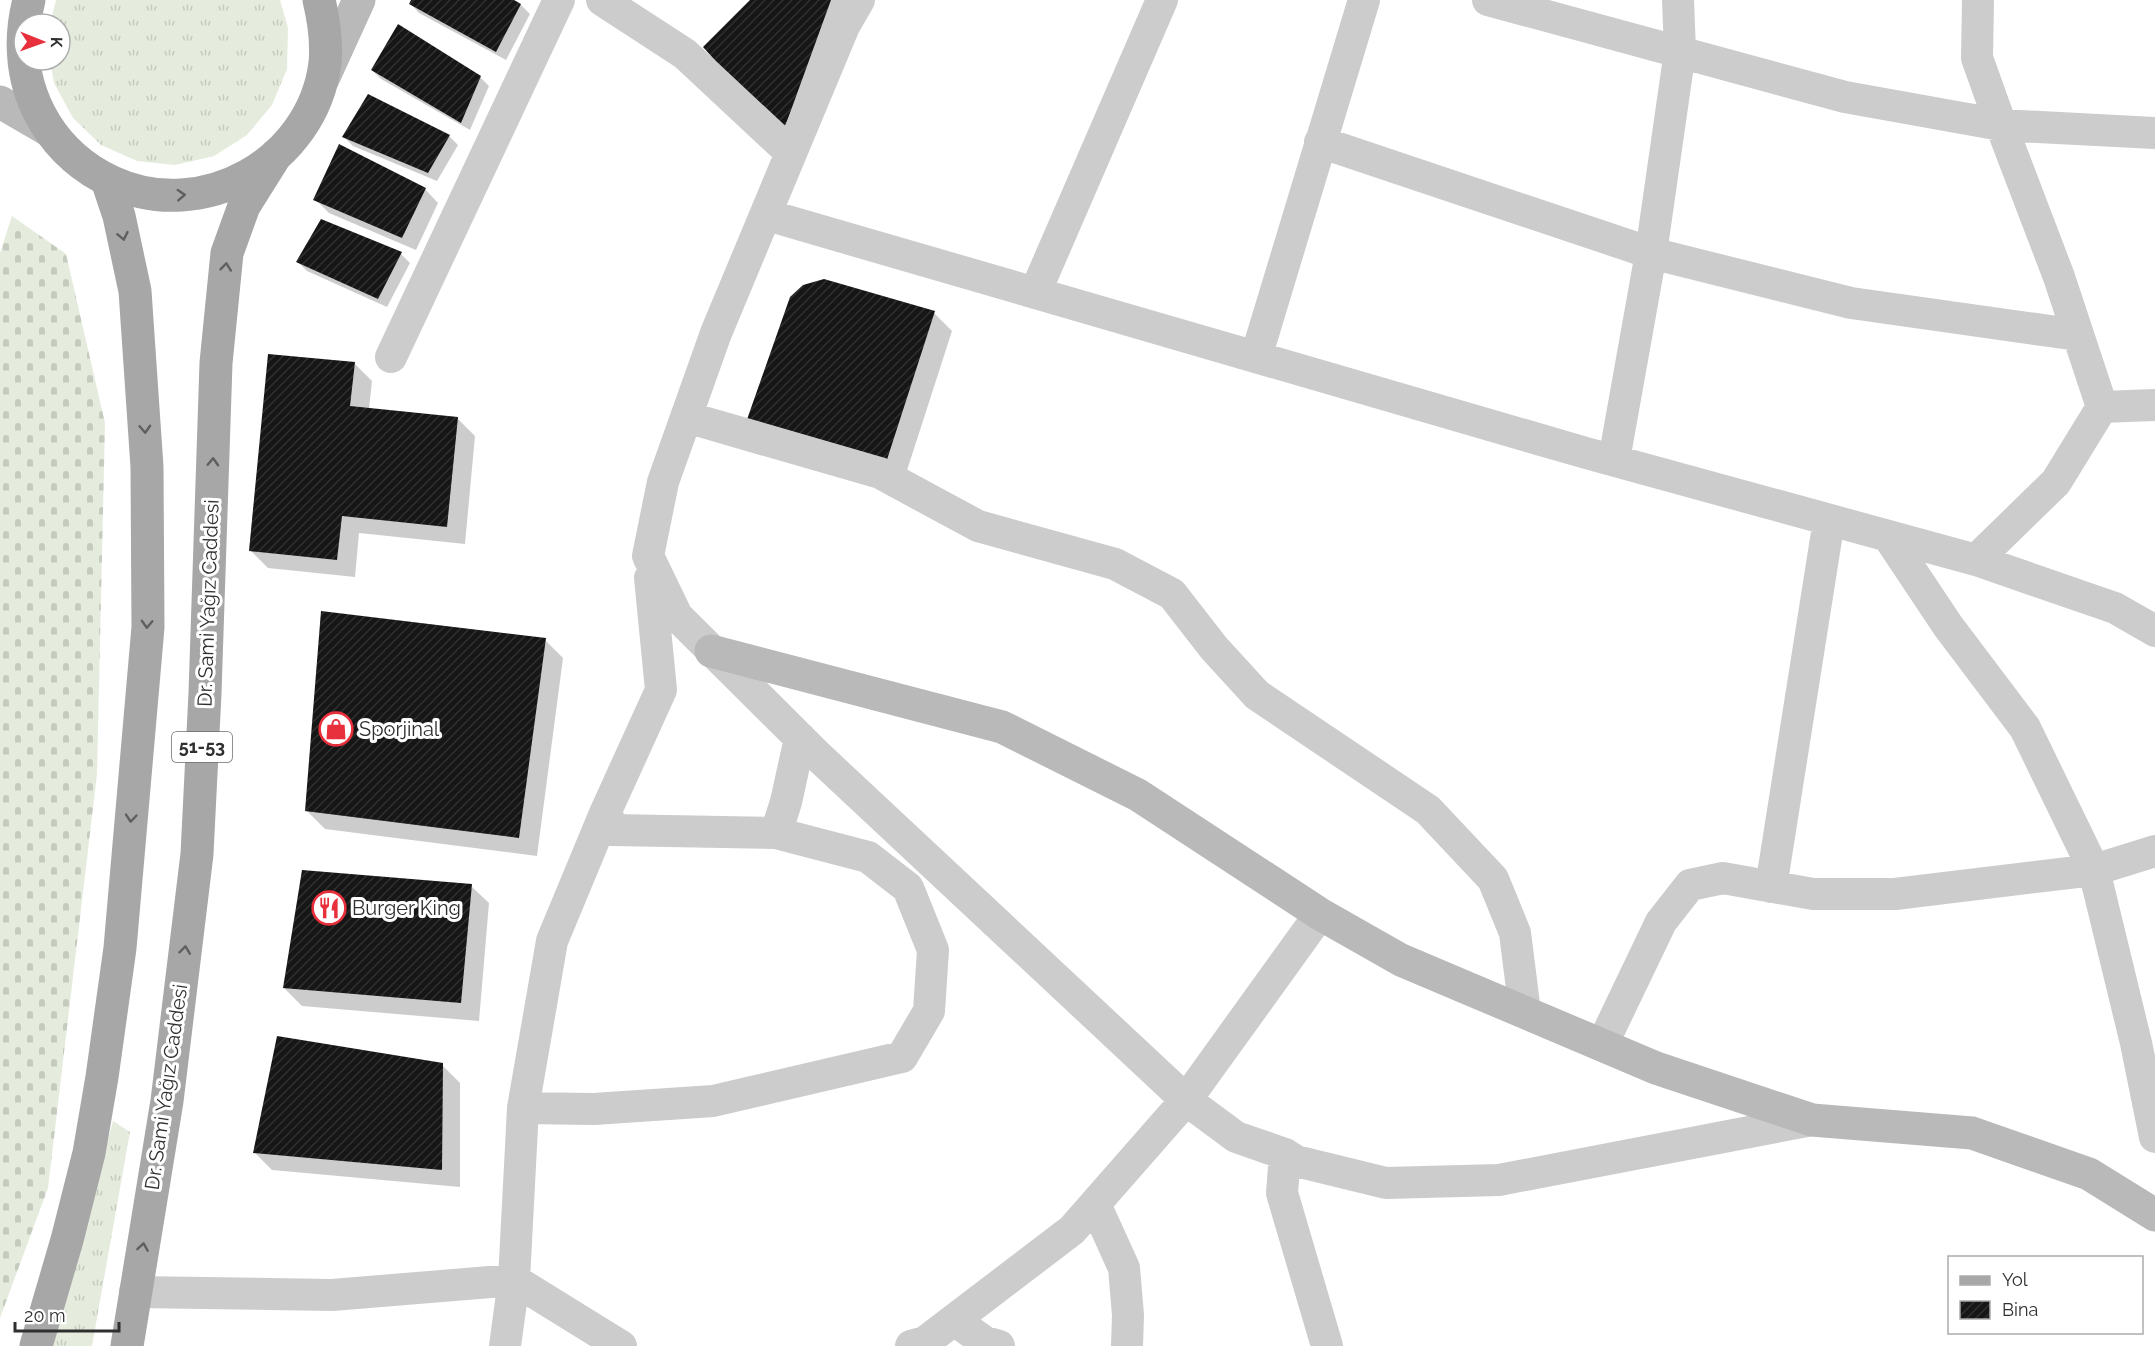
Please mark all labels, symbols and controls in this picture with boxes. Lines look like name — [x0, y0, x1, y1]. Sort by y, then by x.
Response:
north arrow — [12, 12, 72, 72]
text: K — [47, 37, 66, 48]
one-way arrow — [176, 189, 185, 202]
one-way arrow — [116, 231, 129, 241]
one-way arrow — [219, 263, 232, 272]
one-way arrow — [139, 425, 152, 434]
one-way arrow — [207, 457, 219, 466]
street label: Dr. Sami Yağız Caddesi — [192, 499, 224, 707]
one-way arrow — [141, 620, 154, 629]
shop icon: Sporjinal — [318, 711, 354, 747]
place label: Sporjinal — [359, 717, 440, 741]
road number: 51-53 — [172, 732, 232, 762]
one-way arrow — [125, 814, 138, 823]
restaurant icon: Burger King — [311, 890, 347, 926]
place label: Burger King — [352, 896, 461, 920]
one-way arrow — [178, 945, 191, 954]
street label: Dr. Sami Yağız Caddesi — [140, 983, 192, 1191]
one-way arrow — [136, 1242, 148, 1251]
legend — [1948, 1256, 2143, 1334]
text: Yol — [2002, 1269, 2028, 1290]
scale bar — [15, 1295, 118, 1333]
text: Bina — [2002, 1299, 2038, 1320]
text: 20 m — [24, 1305, 66, 1326]

